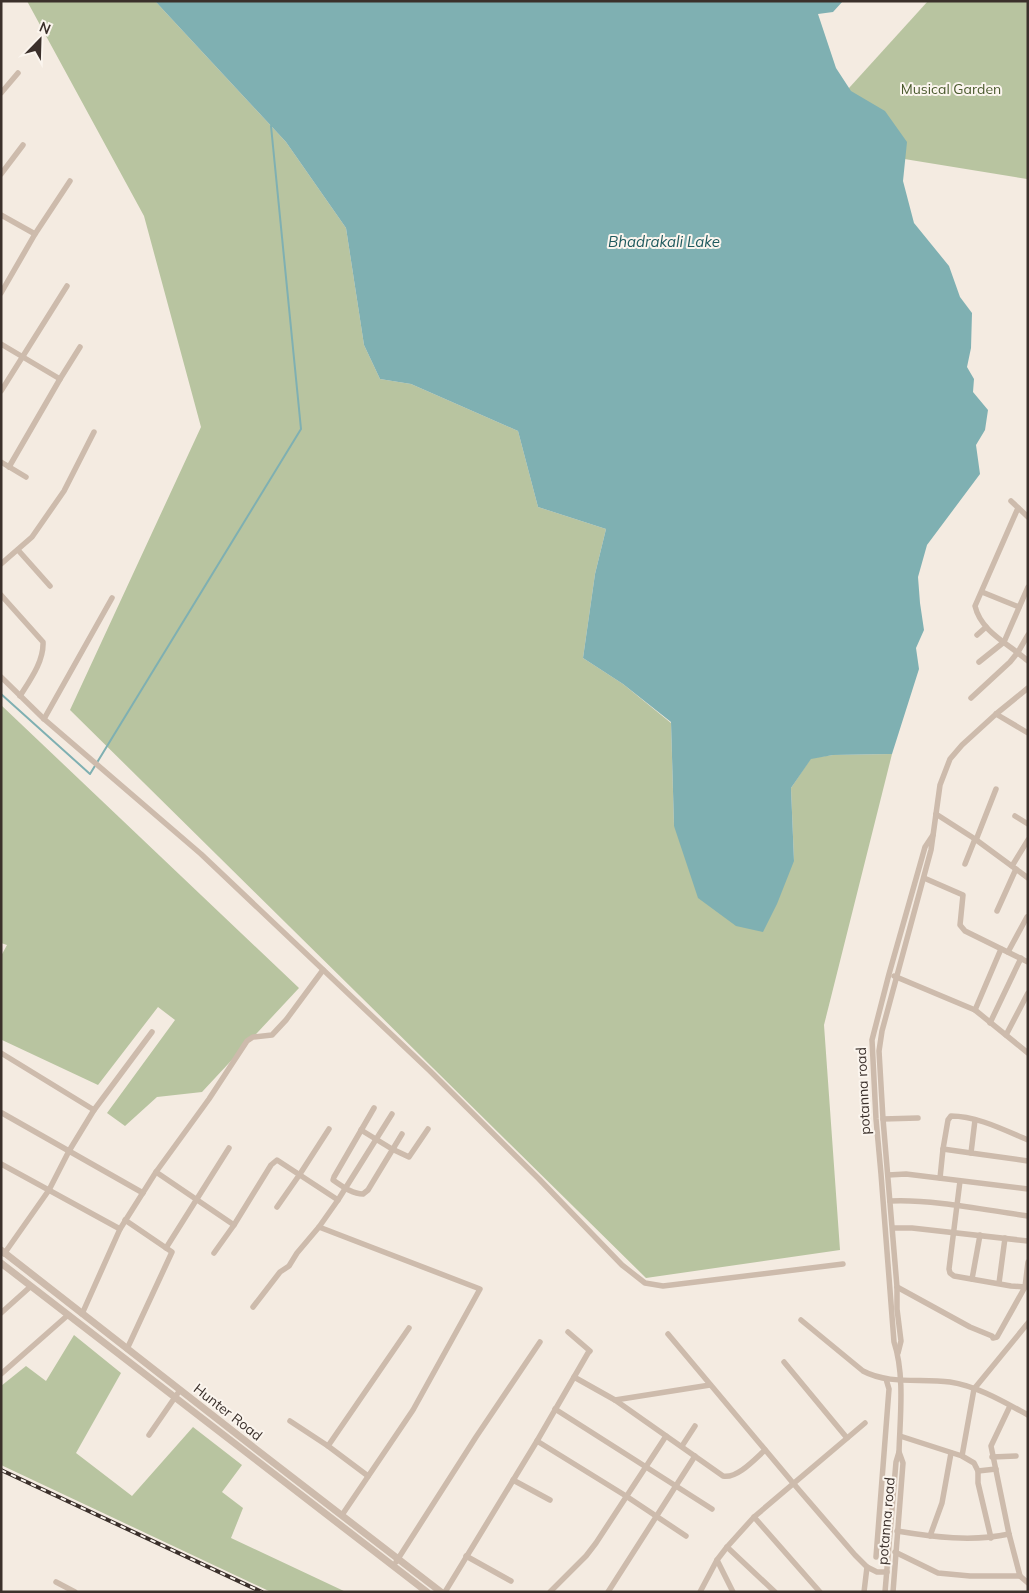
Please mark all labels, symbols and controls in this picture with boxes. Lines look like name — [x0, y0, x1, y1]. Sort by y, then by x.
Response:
north arrow — [15, 15, 65, 65]
text: N — [37, 18, 53, 38]
park label: Musical Garden — [901, 80, 1001, 98]
water label: Bhadrakali Lake — [608, 232, 720, 251]
street label: potanna road — [852, 1047, 874, 1135]
street label: Hunter Road — [190, 1380, 266, 1444]
street label: potanna road — [873, 1476, 899, 1566]

